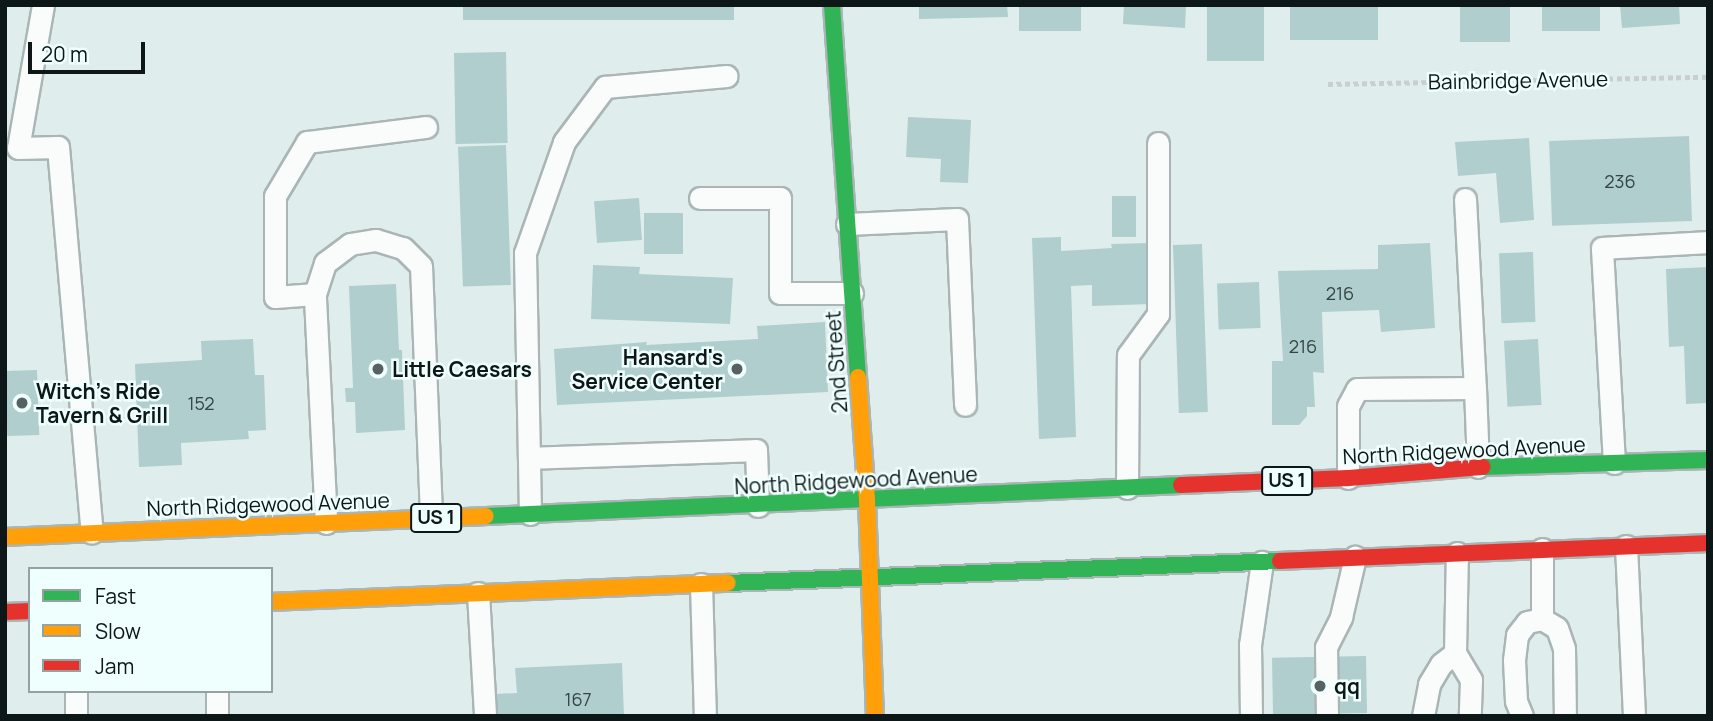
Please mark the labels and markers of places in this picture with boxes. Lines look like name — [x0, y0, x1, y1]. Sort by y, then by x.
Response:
place label: Hansard's Service Center — [572, 344, 723, 394]
place label: Little Caesars — [392, 356, 532, 382]
marker: Little Caesars — [370, 361, 386, 377]
marker: Hansard's Service Center — [729, 361, 745, 377]
place label: Witch's Ride Tavern & Grill — [36, 378, 168, 428]
marker: Witch's Ride Tavern & Grill — [14, 395, 30, 411]
place label: qq — [1334, 673, 1360, 699]
marker: qq — [1312, 678, 1328, 694]

